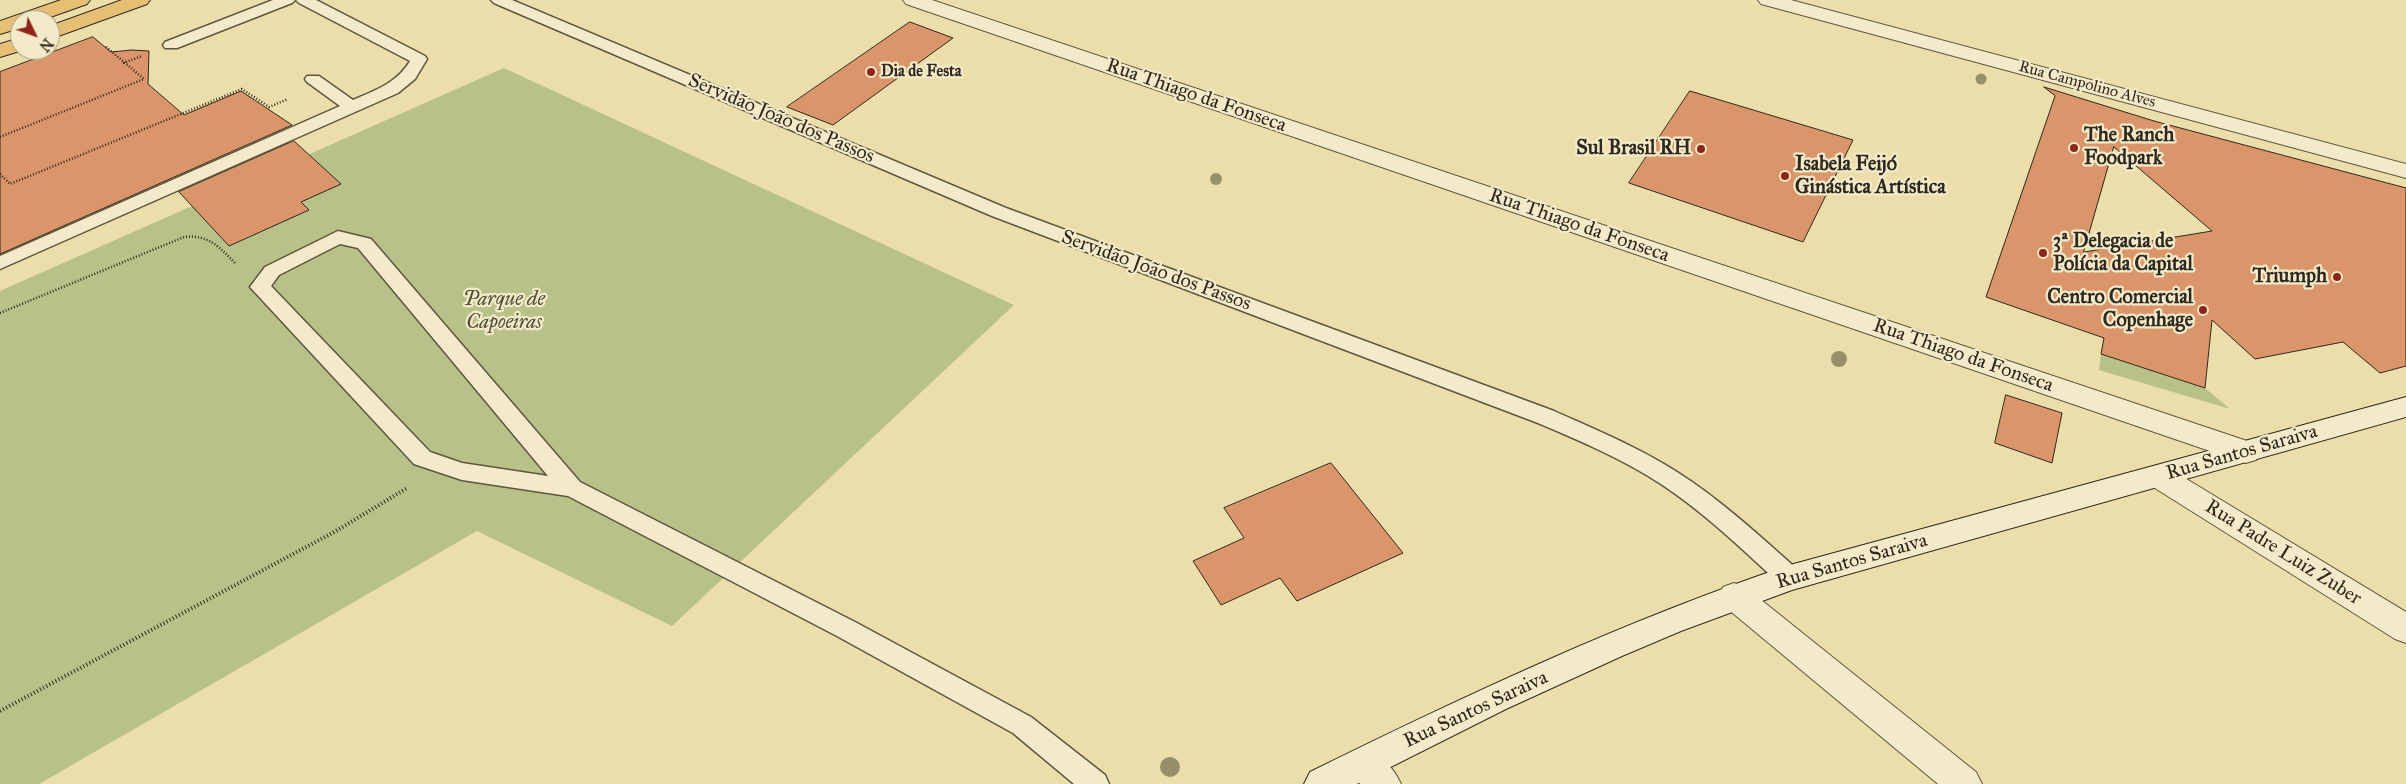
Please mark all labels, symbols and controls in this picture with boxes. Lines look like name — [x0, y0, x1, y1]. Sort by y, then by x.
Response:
north arrow — [10, 10, 60, 60]
text: N — [35, 35, 56, 55]
street label: Rua Thiago da Fonseca — [1103, 54, 1289, 138]
street label: Rua Campolino Alves — [2016, 57, 2158, 113]
place label: Dia de Festa — [881, 62, 961, 82]
marker: Dia de Festa — [865, 66, 877, 78]
street label: Servidão João dos Passos — [684, 69, 878, 169]
place label: The Ranch Foodpark — [2084, 124, 2174, 171]
place label: Sul Brasil RH — [1576, 137, 1691, 161]
marker: The Ranch Foodpark — [2068, 142, 2080, 154]
marker: Sul Brasil RH — [1695, 143, 1707, 155]
place label: Isabela Feijó Ginástica Artística — [1795, 153, 1946, 200]
marker: Isabela Feijó Ginástica Artística — [1779, 170, 1791, 182]
street label: Rua Thiago da Fonseca — [1486, 184, 1672, 268]
street label: Servidão João dos Passos — [1058, 226, 1254, 316]
place label: 3ª Delegacia de Polícia da Capital — [2053, 230, 2193, 277]
marker: 3ª Delegacia de Polícia da Capital — [2037, 247, 2049, 259]
place label: Triumph — [2252, 265, 2327, 289]
marker: Triumph — [2331, 271, 2343, 283]
place label: Centro Comercial Copenhage — [2047, 286, 2193, 333]
park label: Parque de Capoeiras — [463, 288, 545, 335]
marker: Centro Comercial Copenhage — [2197, 304, 2209, 316]
street label: Rua Thiago da Fonseca — [1870, 314, 2056, 398]
street label: Rua Santos Saraiva — [2164, 420, 2320, 486]
street label: Rua Padre Luiz Zuber — [2200, 495, 2366, 611]
street label: Rua Santos Saraiva — [1774, 529, 1930, 595]
street label: Rua Santos Saraiva — [1400, 666, 1552, 754]

